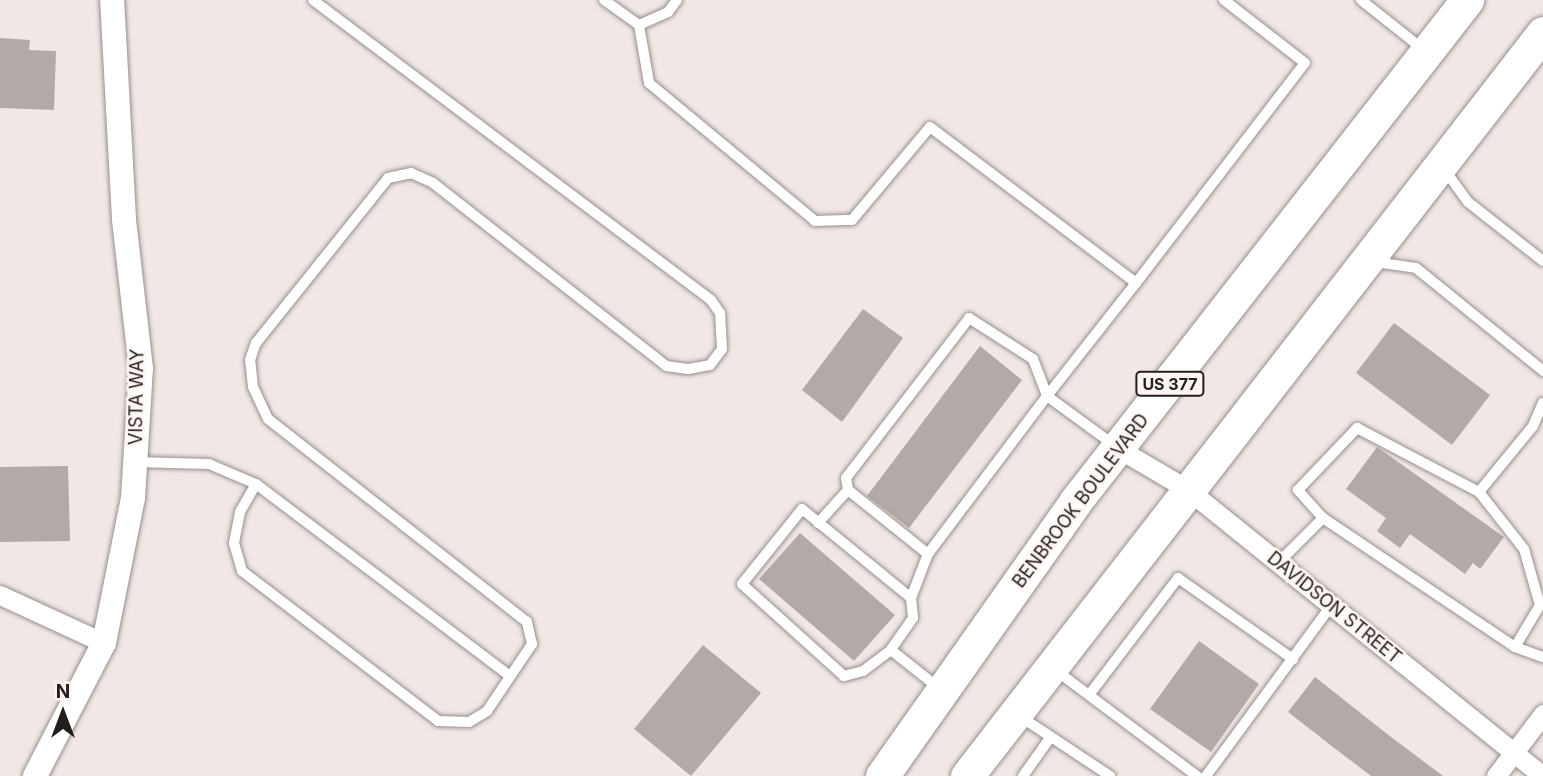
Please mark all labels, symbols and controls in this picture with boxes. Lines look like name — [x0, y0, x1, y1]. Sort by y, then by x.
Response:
street label: VISTA WAY — [125, 349, 149, 445]
road number: US 377 — [1135, 372, 1205, 396]
street label: BENBROOK BOULEVARD — [1008, 410, 1154, 592]
street label: DAVIDSON STREET — [1263, 547, 1405, 669]
north arrow — [28, 678, 98, 748]
text: N — [56, 680, 70, 703]

